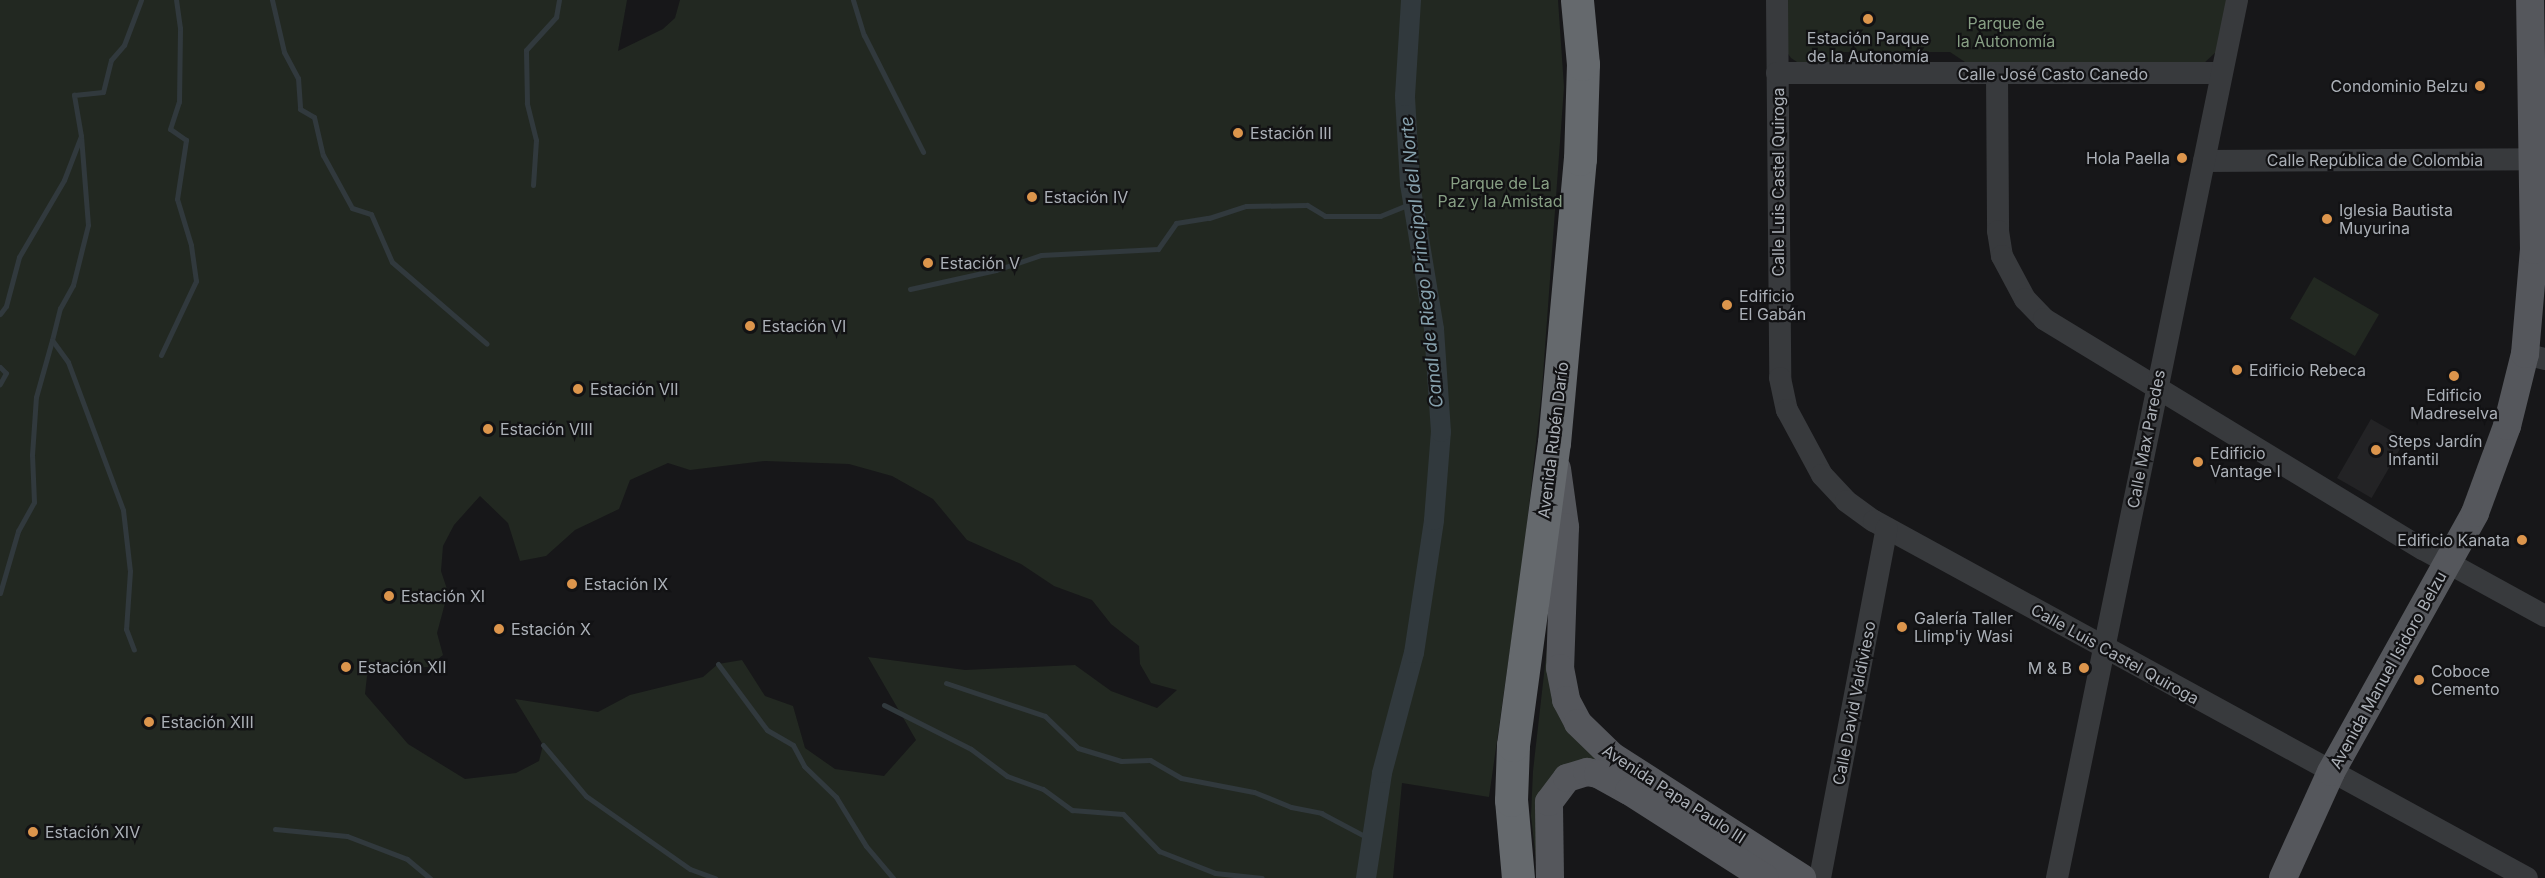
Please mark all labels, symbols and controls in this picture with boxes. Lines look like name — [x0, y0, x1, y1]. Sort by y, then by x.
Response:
marker: Estación Parque de la Autonomía — [1861, 12, 1875, 26]
park label: Parque de la Autonomía — [1957, 13, 2055, 51]
place label: Estación Parque de la Autonomía — [1807, 28, 1929, 66]
street label: Calle José Casto Canedo — [1958, 64, 2148, 84]
place label: Condominio Belzu — [2331, 76, 2468, 96]
marker: Condominio Belzu — [2473, 79, 2487, 93]
street label: Calle Luis Castel Quiroga — [1768, 87, 1788, 277]
water label: Canal de Riego Principal del Norte — [1396, 115, 1448, 409]
place label: Estación III — [1250, 123, 1332, 143]
marker: Estación III — [1231, 126, 1245, 140]
place label: Hola Paella — [2086, 148, 2170, 168]
street label: Calle República de Colombia — [2267, 150, 2483, 170]
marker: Hola Paella — [2175, 151, 2189, 165]
park label: Parque de La Paz y la Amistad — [1438, 173, 1562, 211]
place label: Estación IV — [1044, 187, 1128, 207]
marker: Estación IV — [1025, 190, 1039, 204]
place label: Iglesia Bautista Muyurina — [2339, 200, 2453, 238]
marker: Iglesia Bautista Muyurina — [2320, 212, 2334, 226]
place label: Estación V — [940, 253, 1020, 273]
marker: Estación V — [921, 256, 935, 270]
place label: Edificio El Gabán — [1739, 286, 1806, 324]
marker: Edificio El Gabán — [1720, 298, 1734, 312]
place label: Estación VI — [762, 316, 846, 336]
marker: Estación VI — [743, 319, 757, 333]
place label: Edificio Rebeca — [2249, 360, 2366, 380]
street label: Avenida Rubén Darío — [1534, 361, 1572, 519]
marker: Edificio Rebeca — [2230, 363, 2244, 377]
street label: Calle Max Paredes — [2123, 368, 2169, 510]
marker: Edificio Madreselva — [2447, 369, 2461, 383]
place label: Estación VII — [590, 379, 679, 399]
marker: Estación VII — [571, 382, 585, 396]
place label: Edificio Madreselva — [2410, 385, 2498, 423]
place label: Estación VIII — [500, 419, 593, 439]
marker: Estación VIII — [481, 422, 495, 436]
place label: Steps Jardín Infantil — [2388, 431, 2482, 469]
place label: Edificio Vantage I — [2210, 443, 2281, 481]
marker: Steps Jardín Infantil — [2369, 443, 2383, 457]
marker: Edificio Vantage I — [2191, 455, 2205, 469]
place label: Edificio Kanata — [2397, 530, 2510, 550]
marker: Edificio Kanata — [2515, 533, 2529, 547]
street label: Avenida Manuel Isidoro Belzu — [2326, 568, 2450, 772]
place label: Estación IX — [584, 574, 668, 594]
marker: Estación IX — [565, 577, 579, 591]
place label: Estación XI — [401, 586, 485, 606]
marker: Estación XI — [382, 589, 396, 603]
street label: Calle Luis Castel Quiroga — [2028, 600, 2202, 708]
place label: Galería Taller Llimp'iy Wasi — [1914, 608, 2013, 646]
place label: Estación X — [511, 619, 591, 639]
street label: Calle David Valdivieso — [1829, 619, 1879, 787]
marker: Galería Taller Llimp'iy Wasi — [1895, 620, 1909, 634]
marker: Estación X — [492, 622, 506, 636]
place label: Estación XII — [358, 657, 446, 677]
place label: M & B — [2028, 658, 2072, 678]
marker: Estación XII — [339, 660, 353, 674]
marker: M & B — [2077, 661, 2091, 675]
place label: Coboce Cemento — [2431, 661, 2499, 699]
marker: Coboce Cemento — [2412, 673, 2426, 687]
place label: Estación XIII — [161, 712, 254, 732]
marker: Estación XIII — [142, 715, 156, 729]
street label: Avenida Papa Paulo III — [1599, 741, 1749, 847]
place label: Estación XIV — [45, 822, 140, 842]
marker: Estación XIV — [26, 825, 40, 839]

